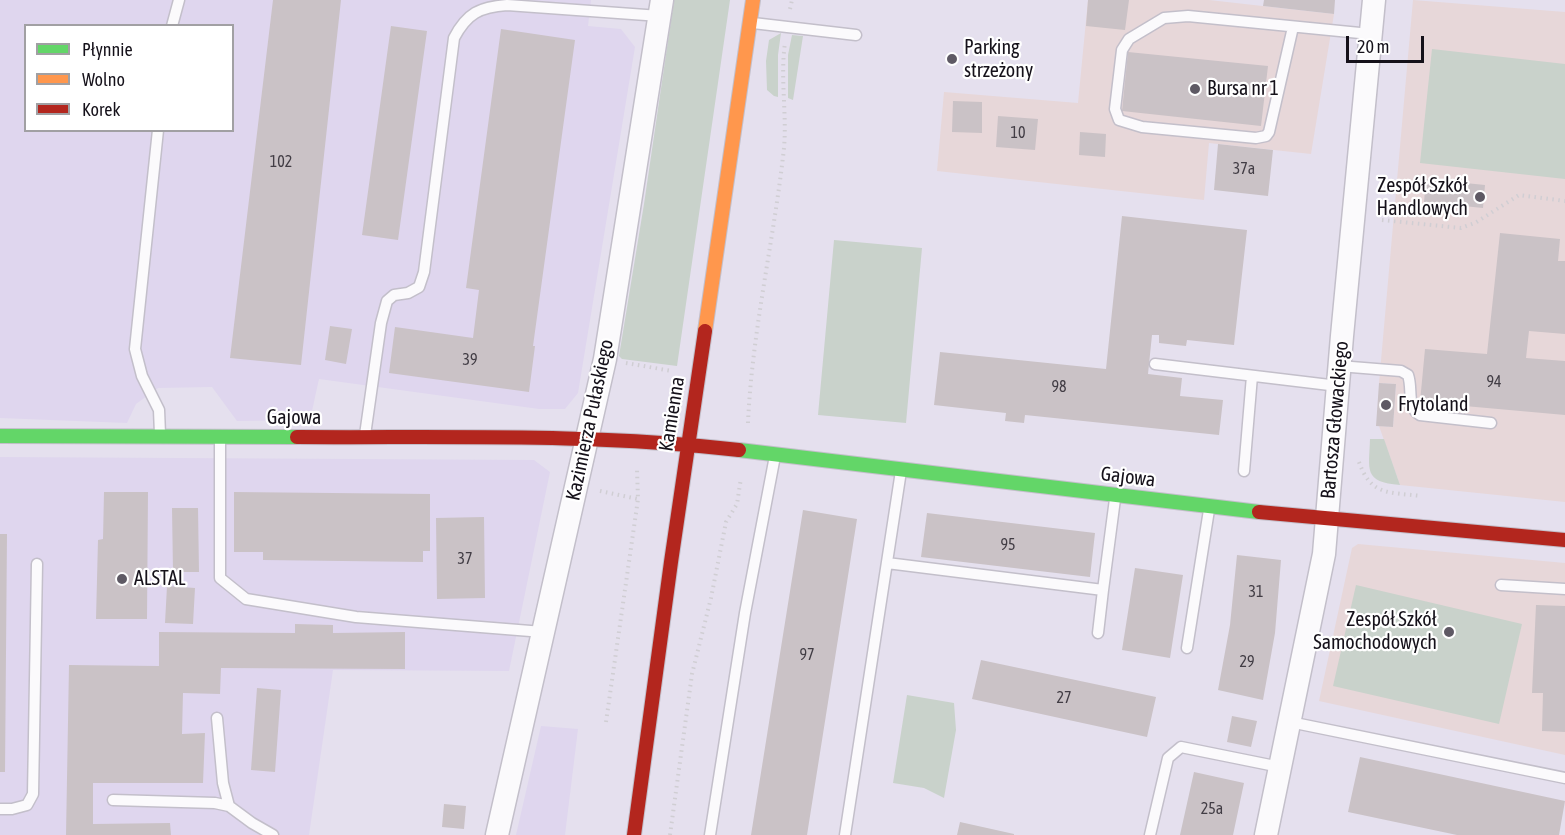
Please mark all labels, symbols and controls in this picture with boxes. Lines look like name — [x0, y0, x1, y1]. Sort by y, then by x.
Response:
legend — [24, 24, 234, 132]
scale bar — [1349, 24, 1427, 62]
place label: Parking strzeżony — [964, 36, 1033, 83]
text: 20 m — [1357, 36, 1389, 57]
text: Płynnie — [82, 39, 133, 60]
marker: Parking strzeżony — [945, 52, 959, 66]
text: Wolno — [82, 69, 125, 90]
place label: Bursa nr 1 — [1207, 77, 1279, 101]
marker: Bursa nr 1 — [1188, 82, 1202, 96]
text: Korek — [82, 99, 120, 120]
house number: 10 — [1010, 123, 1026, 143]
house number: 102 — [270, 152, 292, 172]
house number: 37a — [1233, 159, 1255, 179]
place label: Zespół Szkół Handlowych — [1377, 174, 1468, 221]
marker: Zespół Szkół Handlowych — [1473, 190, 1487, 204]
street label: Kazimierza Pułaskiego — [561, 337, 619, 503]
street label: Bartosza Głowackiego — [1316, 340, 1354, 500]
house number: 39 — [462, 350, 478, 370]
house number: 94 — [1486, 372, 1502, 392]
street label: Kamienna — [654, 375, 690, 453]
house number: 98 — [1051, 377, 1067, 397]
place label: Frytoland — [1398, 393, 1469, 417]
marker: Frytoland — [1379, 398, 1393, 412]
street label: Gajowa — [267, 406, 321, 430]
street label: Gajowa — [1099, 462, 1157, 492]
house number: 95 — [1000, 535, 1016, 555]
house number: 37 — [457, 549, 473, 569]
place label: ALSTAL — [134, 567, 185, 591]
marker: ALSTAL — [115, 572, 129, 586]
house number: 31 — [1248, 582, 1264, 602]
place label: Zespół Szkół Samochodowych — [1313, 608, 1437, 655]
marker: Zespół Szkół Samochodowych — [1442, 625, 1456, 639]
house number: 97 — [799, 645, 815, 665]
house number: 29 — [1239, 652, 1255, 672]
house number: 27 — [1056, 688, 1072, 708]
house number: 25a — [1201, 799, 1223, 819]

